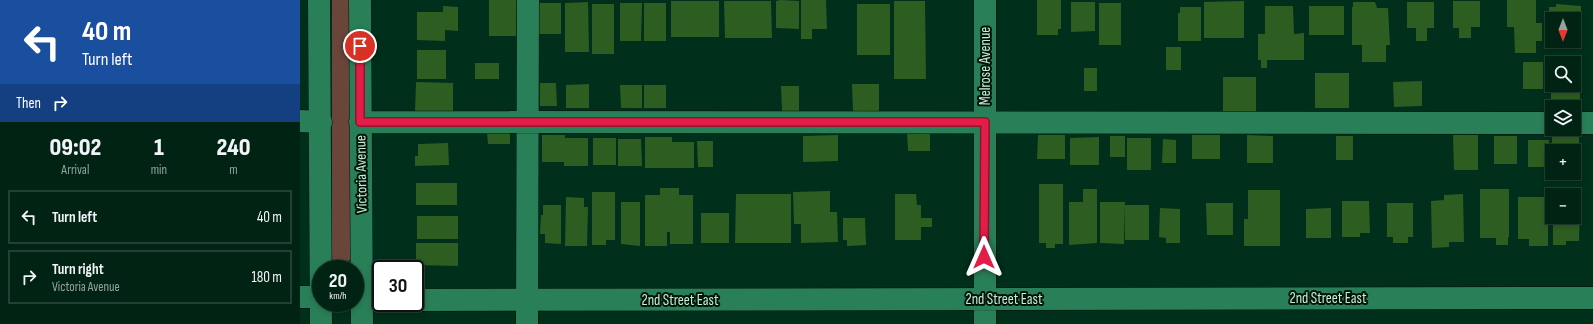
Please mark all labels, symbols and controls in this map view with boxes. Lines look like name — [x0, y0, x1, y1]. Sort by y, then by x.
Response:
north arrow — [1545, 12, 1581, 48]
map controls — [1545, 12, 1581, 224]
text: 40 m — [82, 15, 131, 48]
icon: left — [16, 16, 68, 68]
street label: Melrose Avenue — [976, 27, 995, 105]
pin — [343, 29, 377, 63]
icon: arrive — [349, 35, 371, 57]
text: Turn left — [82, 49, 133, 70]
button: search — [1545, 56, 1581, 92]
icon: right — [49, 92, 71, 114]
text: Then — [16, 94, 41, 113]
button: layers — [1545, 100, 1581, 136]
text: 09:02 — [49, 133, 101, 162]
text: 1 — [154, 133, 164, 162]
text: 240 — [216, 133, 251, 162]
street label: Victoria Avenue — [351, 135, 372, 213]
button: + — [1545, 144, 1581, 180]
text: Arrival — [61, 162, 89, 178]
text: min — [151, 162, 167, 178]
text: m — [229, 162, 238, 178]
button: − — [1545, 188, 1581, 224]
icon: left — [18, 206, 40, 228]
text: Turn left — [52, 208, 97, 227]
text: 40 m — [257, 208, 282, 227]
position arrow — [963, 236, 1005, 278]
text: Turn right — [52, 260, 104, 279]
speed limit sign: 30 — [372, 260, 424, 312]
icon: right — [18, 266, 40, 288]
text: 180 m — [251, 268, 282, 287]
text: 20 — [329, 269, 347, 293]
text: Victoria Avenue — [52, 279, 120, 295]
street label: 2nd Street East — [1290, 289, 1367, 308]
text: km/h — [329, 290, 347, 302]
street label: 2nd Street East — [966, 290, 1043, 309]
street label: 2nd Street East — [642, 291, 719, 310]

